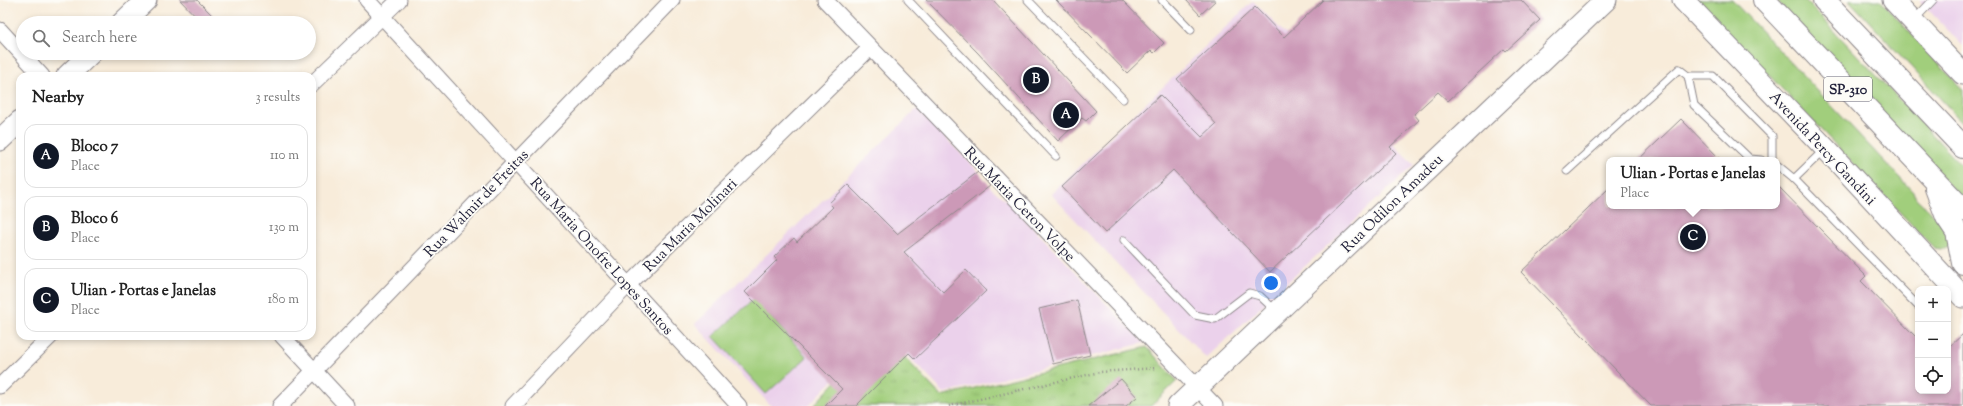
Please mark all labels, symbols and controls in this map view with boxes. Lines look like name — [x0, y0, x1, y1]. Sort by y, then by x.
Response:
search box — [16, 16, 316, 60]
icon: search — [30, 27, 52, 49]
text: Search here — [62, 28, 137, 49]
pin: B — [1023, 65, 1049, 95]
road number: SP-310 — [1824, 77, 1872, 101]
text: Nearby — [32, 86, 84, 110]
street label: Avenida Percy Gandini — [1764, 88, 1880, 211]
text: 3 results — [255, 89, 300, 107]
pin: A — [1053, 100, 1079, 130]
text: Bloco 7 — [71, 137, 118, 158]
street label: Rua Maria Ceron Volpe — [958, 143, 1079, 267]
street label: Rua Walmir de Freitas — [420, 145, 534, 263]
text: A — [41, 147, 51, 165]
text: 110 m — [270, 147, 299, 165]
street label: Rua Odilon Amadeu — [1337, 150, 1449, 258]
popup — [1606, 157, 1780, 209]
text: Place — [71, 158, 100, 176]
text: Ulian - Portas e Janelas — [1621, 164, 1765, 185]
street label: Rua Maria Onofre Lopes Santos — [524, 174, 678, 340]
street label: Rua Maria Molinari — [639, 174, 743, 278]
text: Place — [1621, 185, 1649, 203]
text: Bloco 6 — [71, 209, 118, 230]
text: B — [42, 219, 50, 237]
text: 130 m — [269, 219, 299, 237]
pin: C — [1680, 222, 1706, 252]
text: Place — [71, 230, 100, 248]
your location — [1261, 273, 1281, 293]
text: Ulian - Portas e Janelas — [71, 281, 216, 302]
map controls — [1915, 286, 1951, 394]
button: + — [1915, 286, 1951, 322]
text: C — [41, 291, 51, 309]
text: 180 m — [268, 291, 299, 309]
text: Place — [71, 302, 100, 320]
button: − — [1915, 322, 1951, 358]
button: locate — [1915, 358, 1951, 394]

